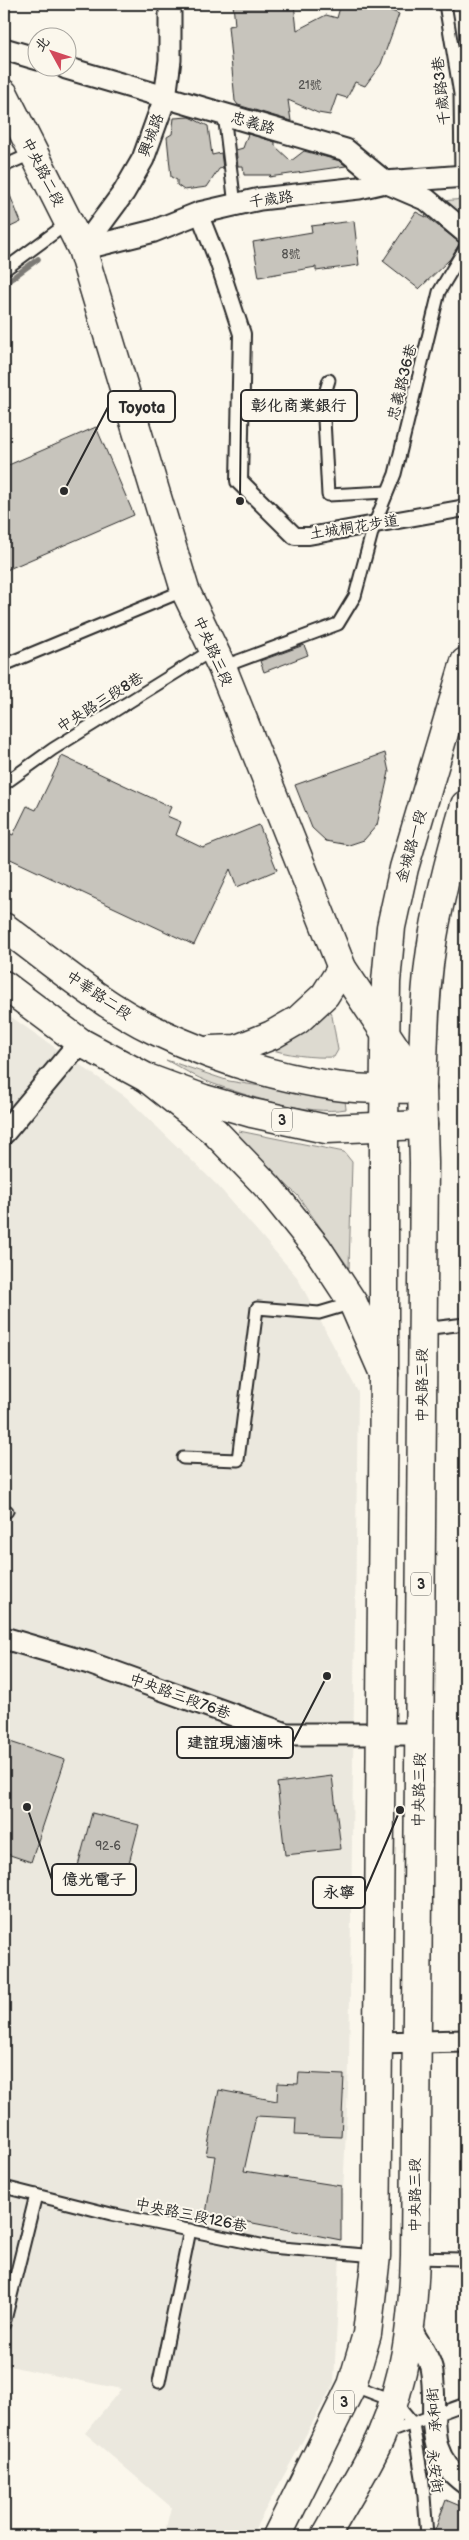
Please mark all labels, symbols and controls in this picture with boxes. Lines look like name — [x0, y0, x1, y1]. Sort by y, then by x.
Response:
north arrow — [28, 28, 78, 78]
text: 北 — [31, 33, 53, 55]
street label: 千歲路3巷 — [428, 56, 455, 126]
house number: 21號 — [298, 78, 322, 93]
street label: 忠義路 — [229, 108, 277, 139]
street label: 興城路 — [135, 111, 168, 160]
street label: 中央路二段 — [17, 134, 68, 210]
street label: 千歲路 — [247, 187, 295, 212]
house number: 8號 — [282, 247, 301, 262]
street label: 忠義路36巷 — [384, 342, 421, 422]
callout: 彰化商業銀行 — [241, 390, 357, 421]
callout: Toyota — [108, 391, 175, 422]
text: 彰化商業銀行 — [251, 397, 347, 416]
text: Toyota — [119, 399, 165, 418]
street label: 土城桐花步道 — [308, 511, 400, 544]
street label: 中央路三段 — [189, 613, 236, 689]
street label: 中央路三段8巷 — [53, 668, 147, 737]
street label: 金城路一段 — [392, 807, 431, 885]
street label: 中華路二段 — [62, 967, 135, 1024]
road number: 3 — [272, 1108, 292, 1132]
street label: 中央路三段 — [413, 1347, 432, 1423]
road number: 3 — [411, 1572, 431, 1596]
street label: 中央路三段76巷 — [127, 1669, 233, 1724]
callout: 建誼現滷滷味 — [177, 1727, 293, 1758]
text: 建誼現滷滷味 — [187, 1734, 283, 1753]
street label: 中央路三段 — [409, 1752, 430, 1828]
house number: 92-6 — [95, 1839, 121, 1854]
callout: 億光電子 — [52, 1864, 136, 1895]
text: 億光電子 — [62, 1871, 126, 1890]
callout: 永寧 — [313, 1877, 365, 1908]
text: 永寧 — [323, 1884, 355, 1903]
street label: 中央路三段 — [406, 2157, 425, 2233]
street label: 中央路三段126巷 — [133, 2194, 249, 2237]
street label: 承和街 — [423, 2387, 446, 2433]
road number: 3 — [334, 2390, 354, 2414]
street label: 永安街 — [422, 2447, 447, 2495]

